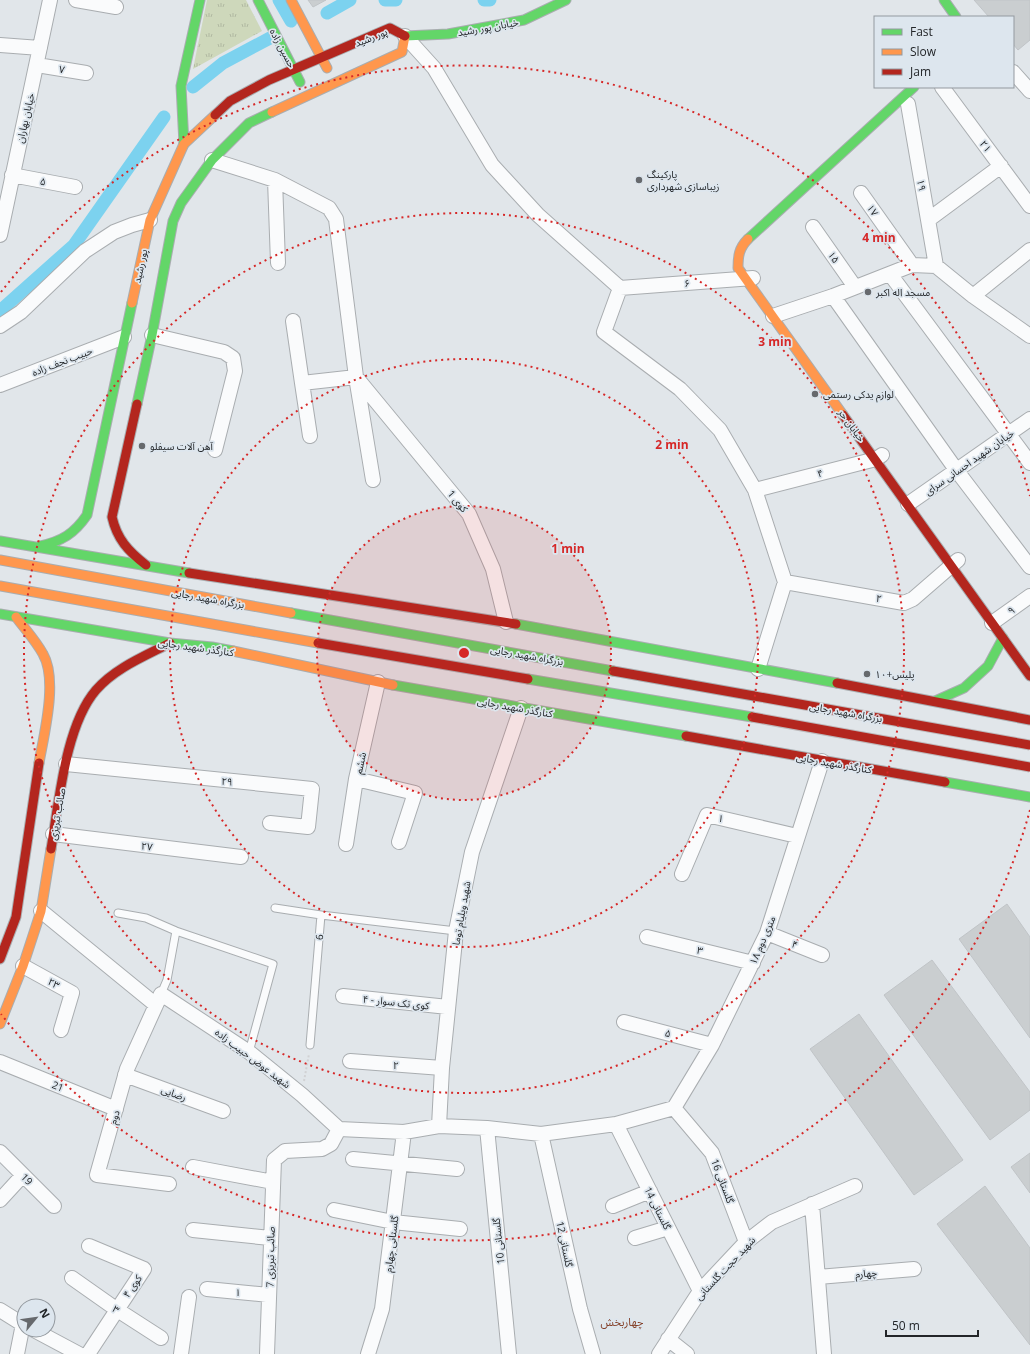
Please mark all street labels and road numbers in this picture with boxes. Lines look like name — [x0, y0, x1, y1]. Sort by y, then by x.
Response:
street label: خیابان پور رشید — [456, 15, 520, 39]
street label: پور رشید — [352, 24, 390, 50]
street label: حسین زاده — [267, 26, 299, 70]
street label: ۷ — [58, 62, 66, 76]
street label: خیابان بهاران — [12, 92, 38, 144]
street label: ۲۱ — [977, 137, 995, 155]
street label: ۵ — [39, 174, 47, 188]
street label: ۱۹ — [914, 178, 930, 192]
street label: ۱۷ — [864, 201, 882, 219]
street label: پور رشید — [130, 248, 150, 284]
street label: ۱۵ — [825, 248, 843, 266]
street label: ۶ — [684, 276, 690, 290]
street label: حبیب نجف زاده — [30, 343, 94, 379]
street label: خیابان حر — [835, 405, 869, 444]
street label: خیابان شهید احسانی سرای — [922, 426, 1017, 498]
street label: ۴ — [816, 466, 824, 480]
street label: کوی 1 — [445, 487, 472, 516]
street label: بزرگراه شهید رجایی — [170, 585, 246, 611]
street label: ۲ — [875, 591, 883, 605]
street label: ۹ — [1005, 603, 1017, 617]
street label: کنارگذر شهید رجایی — [157, 635, 236, 659]
street label: بزرگراه شهید رجایی — [489, 642, 565, 668]
street label: کنارگذر شهید رجایی — [476, 693, 555, 721]
street label: بزرگراه شهید رجایی — [808, 699, 884, 725]
street label: کنارگذر شهید رجایی — [795, 749, 874, 777]
street label: ششم — [351, 751, 370, 776]
street label: ۲۹ — [221, 773, 233, 789]
street label: صائب تبریزی — [46, 787, 68, 841]
street label: ۱ — [717, 811, 725, 825]
street label: ۲۷ — [140, 838, 154, 854]
street label: شهید ویلیام توما — [448, 880, 476, 947]
street label: ۱۸ متری دوم — [746, 914, 780, 967]
street label: 6 — [312, 933, 326, 940]
street label: ۴ — [790, 936, 800, 952]
street label: ۳ — [696, 943, 705, 958]
street label: ۲۳ — [46, 974, 63, 992]
street label: ۴ - کوی تک سوار — [362, 992, 431, 1013]
street label: شهید عوض حبیب زاده — [212, 1025, 294, 1091]
street label: ۵ — [663, 1025, 673, 1041]
street label: ۲ — [393, 1058, 399, 1072]
street label: 21 — [50, 1077, 66, 1095]
street label: رضایی — [160, 1082, 189, 1104]
street label: دوم — [105, 1108, 125, 1126]
street label: گلستانی 16 — [708, 1157, 738, 1206]
street label: 19 — [18, 1170, 36, 1188]
street label: گلستانی 14 — [641, 1184, 675, 1233]
street label: گلستانی چهارم — [381, 1214, 404, 1273]
street label: گلستانی 10 — [489, 1216, 507, 1265]
street label: گلستانی 12 — [553, 1220, 577, 1269]
street label: صائب تبریزی 7 — [262, 1226, 278, 1288]
street label: شهید حجت گلستانی — [692, 1233, 758, 1303]
street label: چهارم — [854, 1265, 878, 1283]
street label: کوی ۴ — [119, 1271, 145, 1300]
street label: ۱ — [234, 1285, 242, 1299]
street label: ۳ — [110, 1302, 123, 1317]

